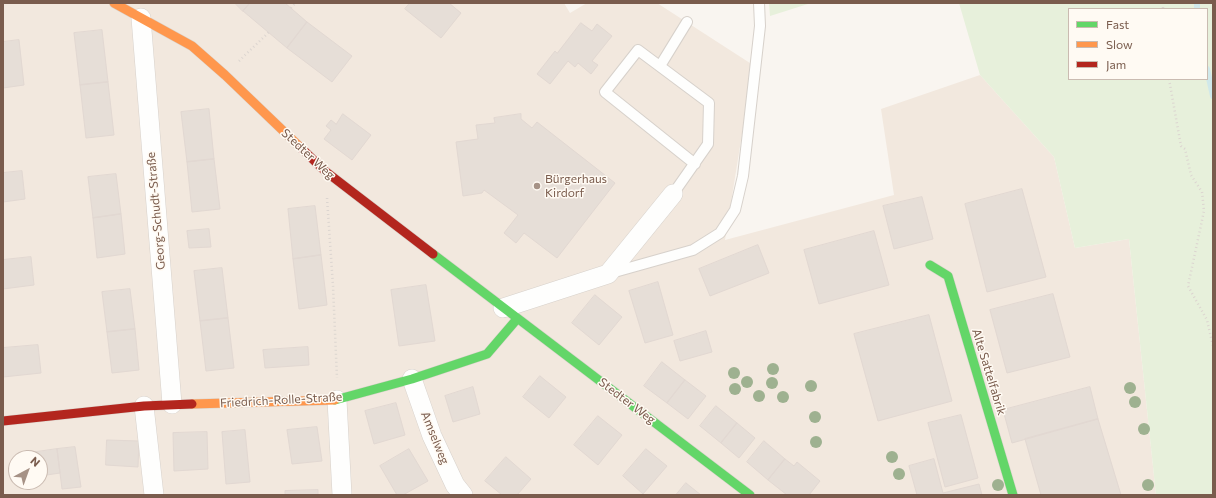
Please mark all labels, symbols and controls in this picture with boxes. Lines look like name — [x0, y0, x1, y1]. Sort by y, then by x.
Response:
legend — [1068, 8, 1208, 80]
text: Fast — [1106, 17, 1129, 31]
text: Slow — [1106, 37, 1133, 51]
text: Jam — [1106, 57, 1126, 71]
street label: Stedter Weg — [278, 126, 338, 182]
street label: Georg-Schudt-Straße — [144, 151, 168, 271]
place label: Bürgerhaus Kirdorf — [545, 172, 607, 200]
marker: Bürgerhaus Kirdorf — [532, 181, 542, 191]
street label: Alte Sattelfabrik — [969, 327, 1009, 417]
street label: Stedter Weg — [596, 375, 658, 427]
street label: Friedrich-Rolle-Straße — [220, 390, 342, 410]
street label: Amselweg — [418, 409, 452, 467]
north arrow — [8, 450, 48, 490]
text: N — [28, 454, 43, 469]

